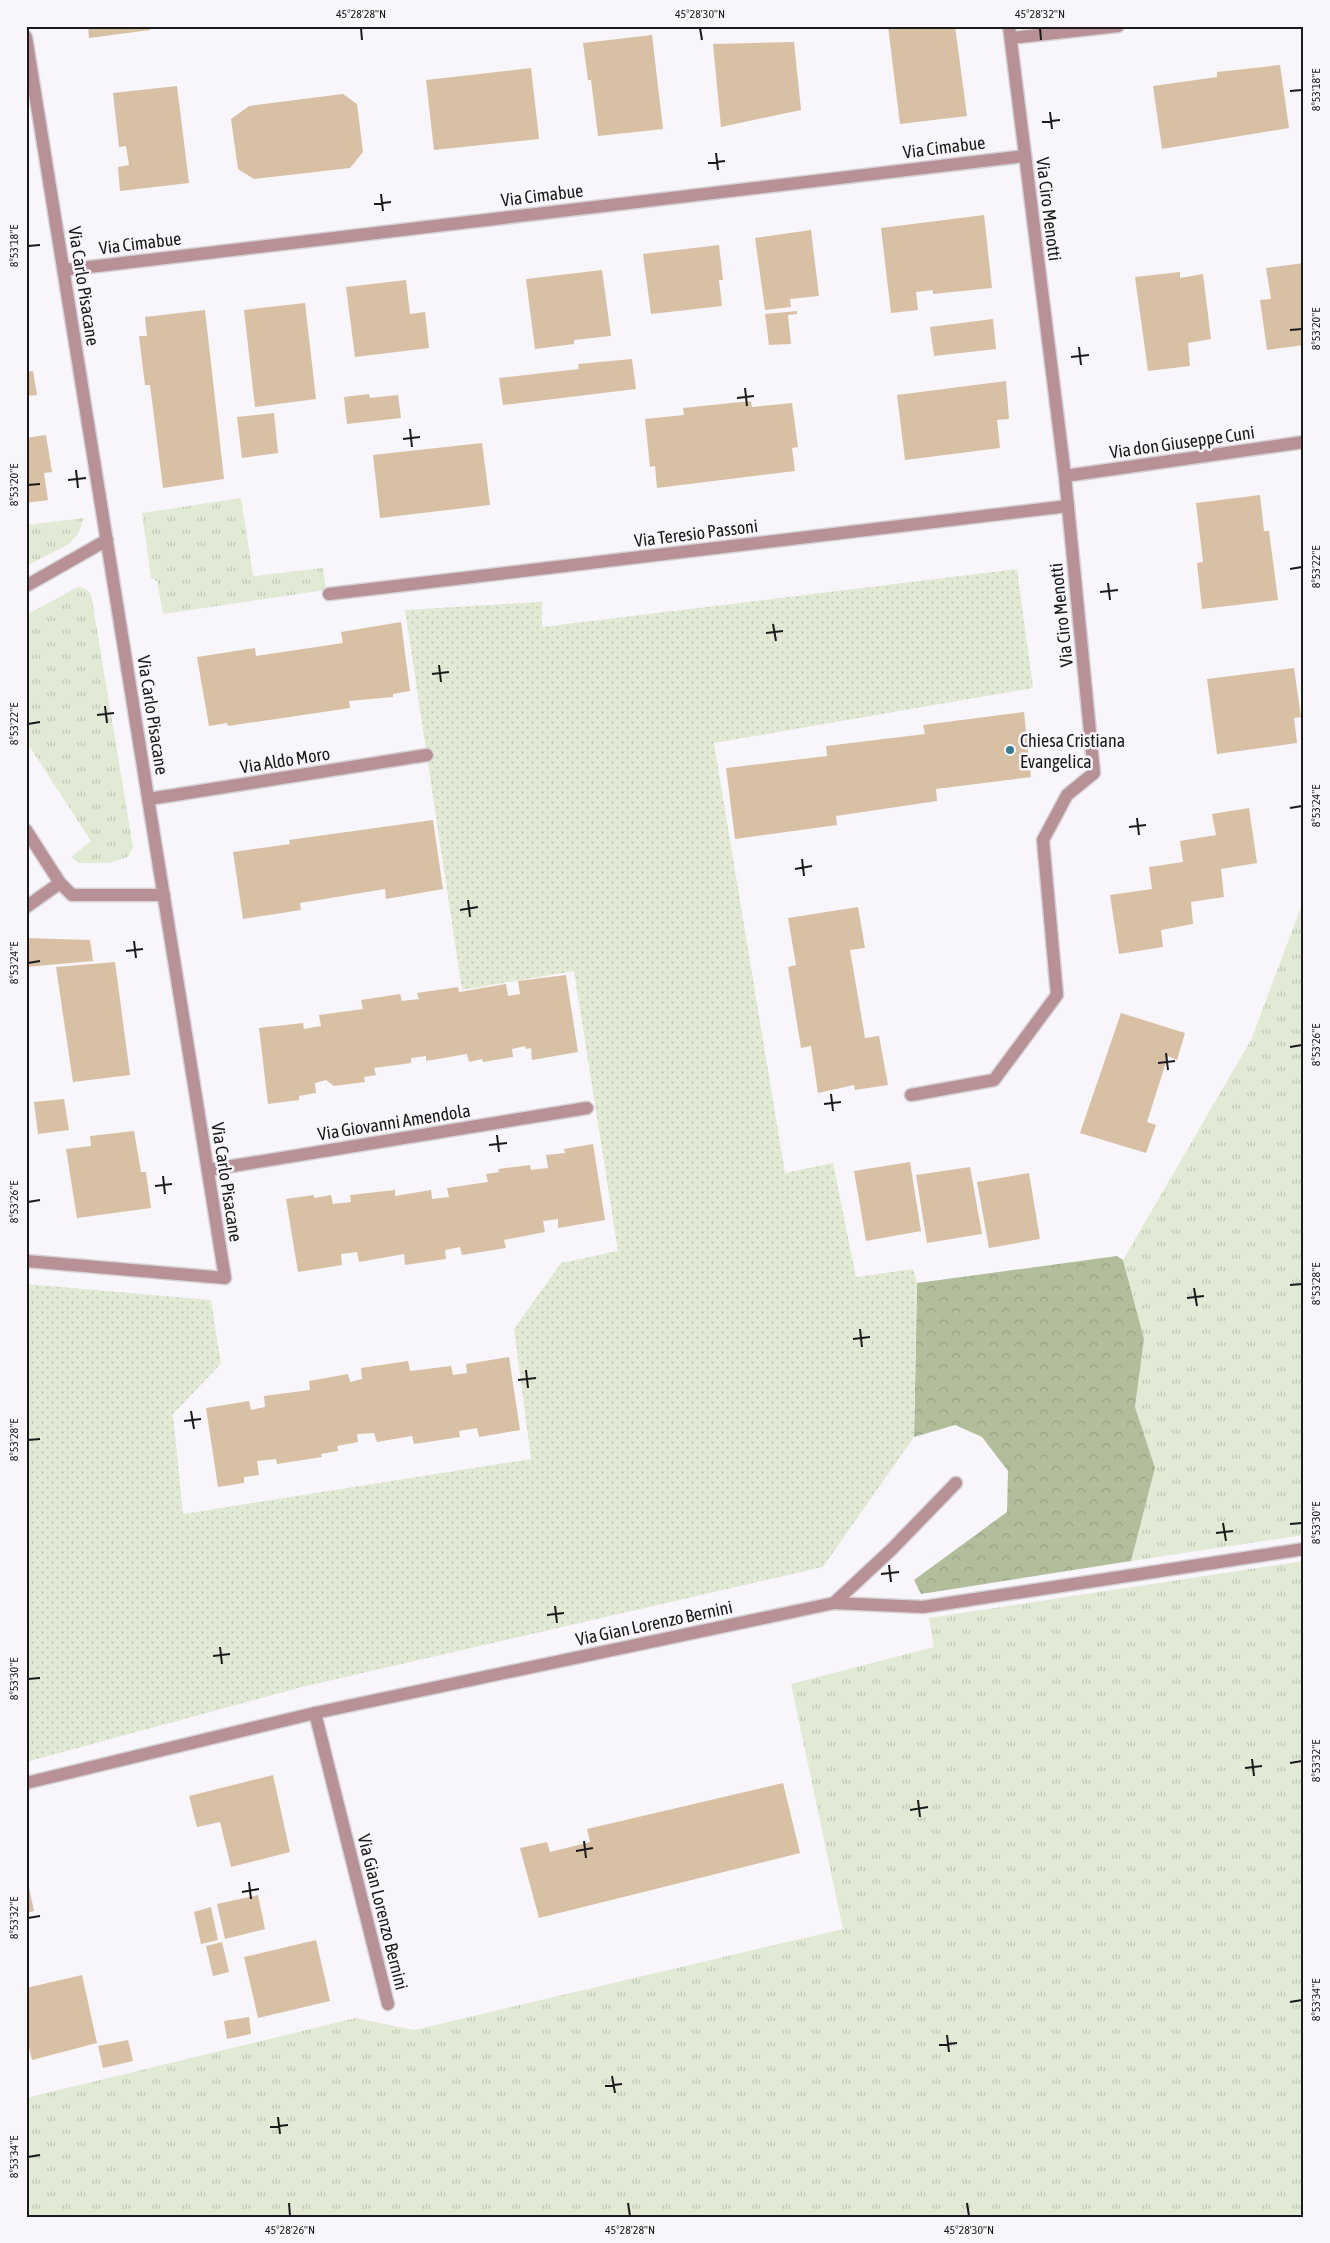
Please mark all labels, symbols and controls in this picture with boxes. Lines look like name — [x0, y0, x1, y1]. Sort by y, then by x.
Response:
text: 45°28'28"N — [336, 7, 386, 21]
text: 45°28'30"N — [675, 7, 725, 21]
text: 45°28'32"N — [1015, 7, 1065, 21]
text: 8°53'18"E — [1309, 69, 1323, 111]
street label: Via Cimabue — [902, 132, 986, 162]
street label: Via Ciro Menotti — [1032, 156, 1066, 262]
street label: Via Cimabue — [500, 180, 584, 210]
text: 8°53'18"E — [7, 225, 21, 267]
street label: Via Carlo Pisacane — [64, 225, 104, 347]
street label: Via Cimabue — [98, 228, 182, 258]
text: 8°53'20"E — [1309, 308, 1323, 350]
street label: Via don Giuseppe Cuni — [1108, 421, 1256, 463]
text: 8°53'20"E — [7, 464, 21, 506]
street label: Via Teresio Passoni — [633, 515, 759, 551]
text: 8°53'22"E — [1309, 546, 1323, 588]
street label: Via Ciro Menotti — [1045, 562, 1077, 668]
street label: Via Carlo Pisacane — [133, 654, 173, 776]
text: 8°53'22"E — [7, 703, 21, 745]
place label: Chiesa Cristiana Evangelica — [1020, 730, 1125, 772]
street label: Via Aldo Moro — [238, 743, 332, 777]
marker: Chiesa Cristiana Evangelica — [1004, 744, 1016, 756]
text: 8°53'24"E — [1309, 785, 1323, 827]
text: 8°53'24"E — [7, 942, 21, 984]
text: 8°53'26"E — [1309, 1024, 1323, 1066]
street label: Via Giovanni Amendola — [316, 1100, 472, 1144]
street label: Via Carlo Pisacane — [207, 1121, 247, 1243]
text: 8°53'26"E — [7, 1181, 21, 1223]
text: 8°53'28"E — [1309, 1263, 1323, 1305]
text: 8°53'28"E — [7, 1419, 21, 1461]
text: 8°53'30"E — [1309, 1502, 1323, 1544]
street label: Via Gian Lorenzo Bernini — [574, 1596, 734, 1650]
text: 8°53'30"E — [7, 1658, 21, 1700]
text: 8°53'32"E — [1309, 1740, 1323, 1782]
street label: Via Gian Lorenzo Bernini — [353, 1832, 413, 1992]
text: 8°53'32"E — [7, 1897, 21, 1939]
text: 8°53'34"E — [1309, 1979, 1323, 2021]
text: 8°53'34"E — [7, 2136, 21, 2178]
text: 45°28'26"N — [265, 2223, 315, 2237]
text: 45°28'28"N — [605, 2223, 655, 2237]
text: 45°28'30"N — [944, 2223, 994, 2237]

